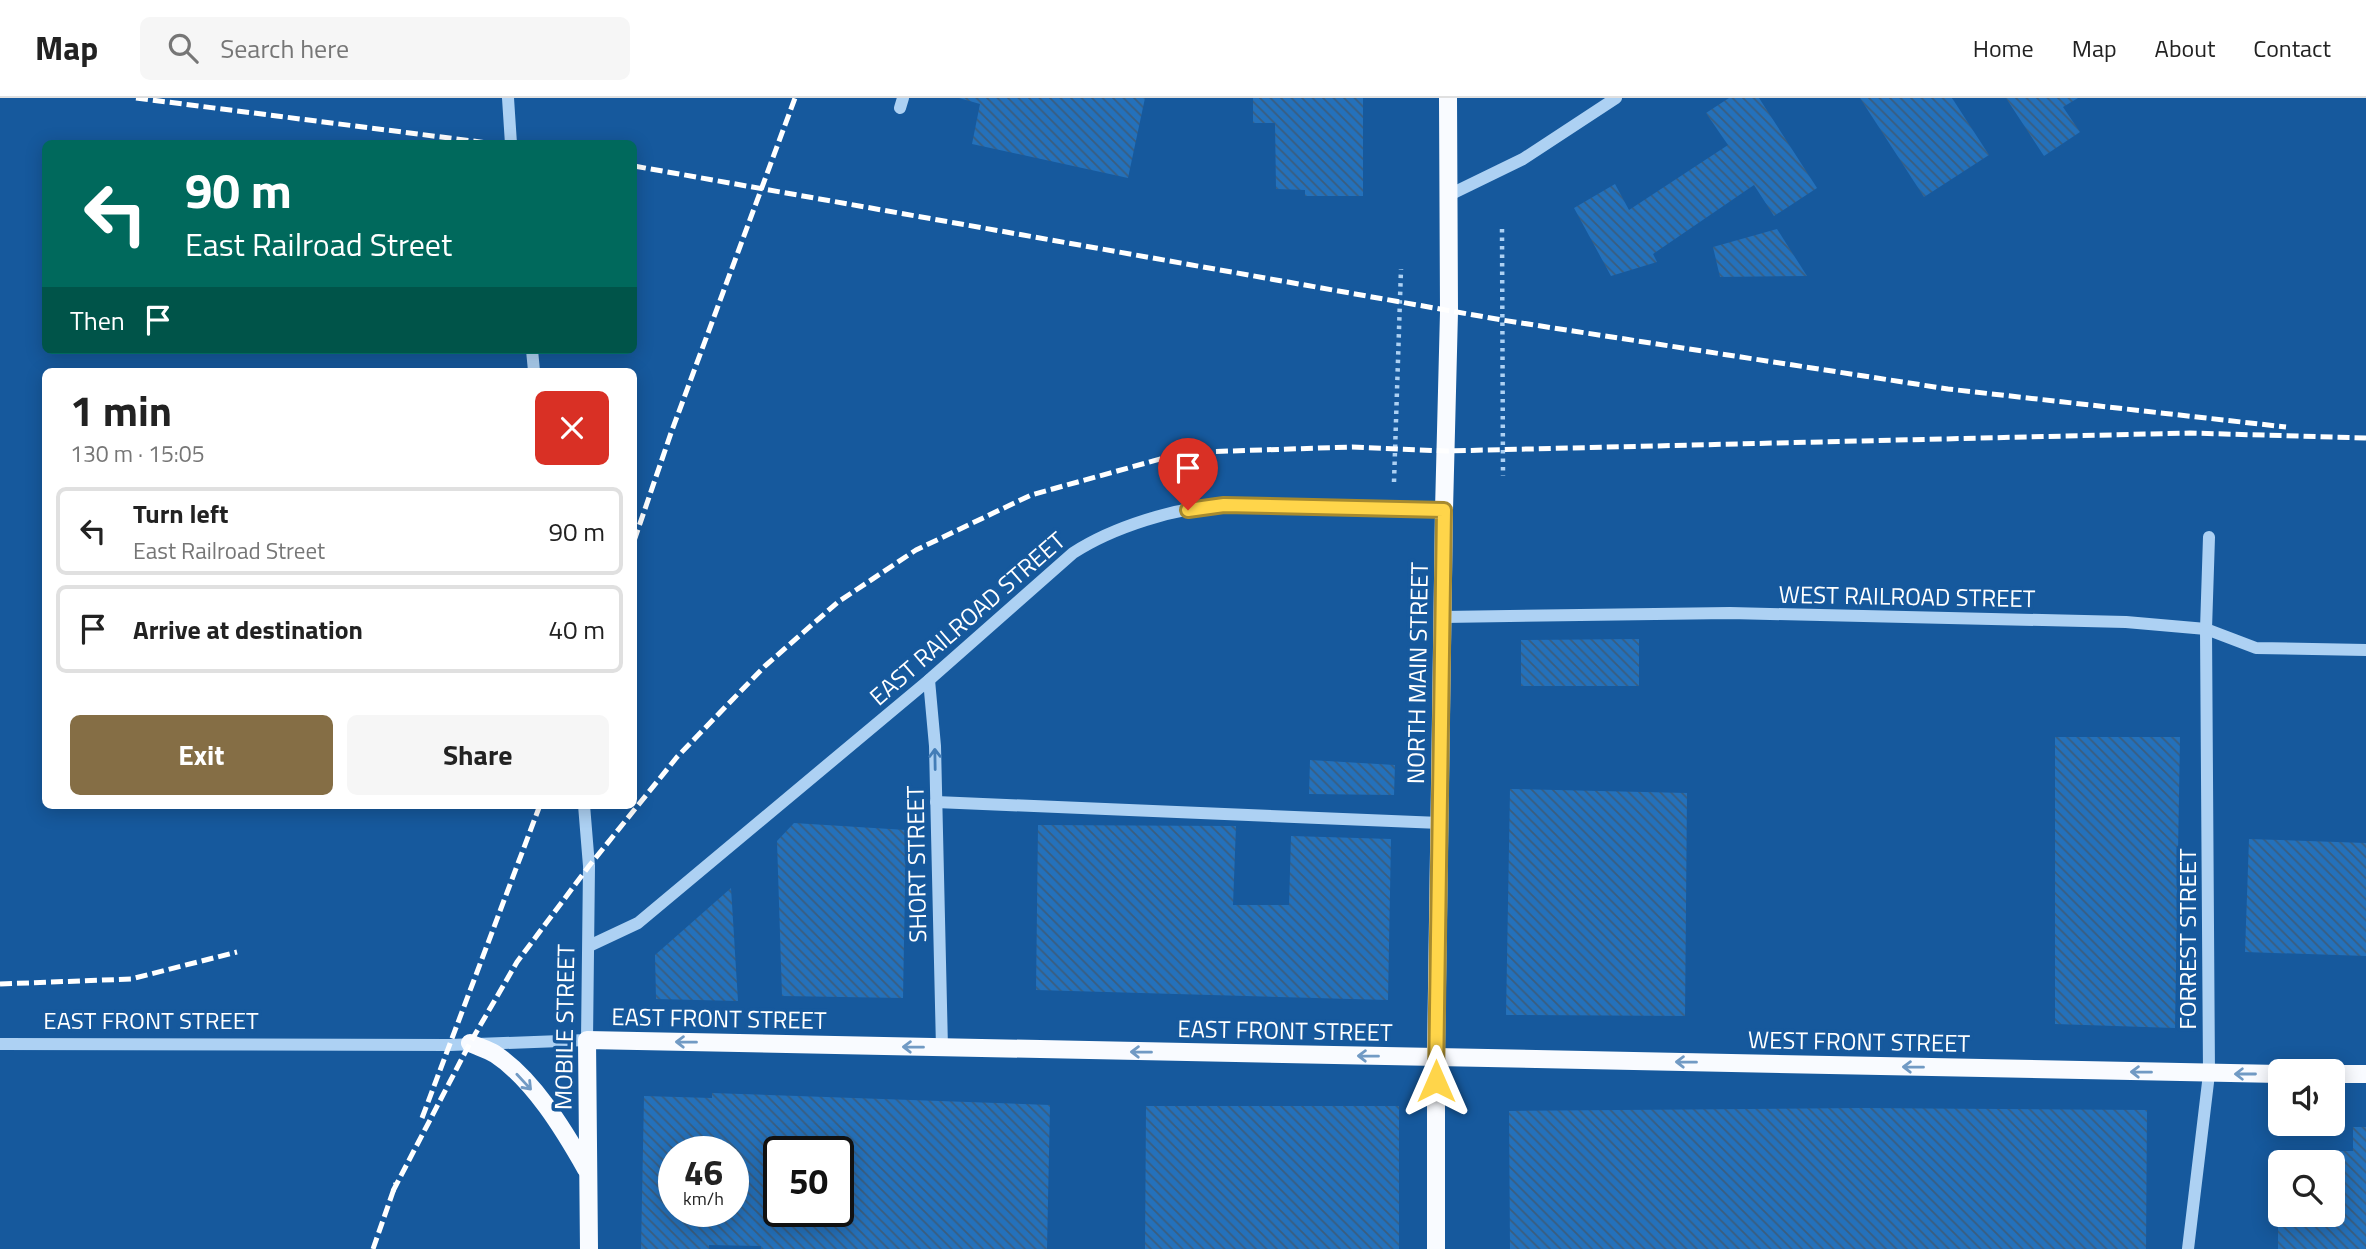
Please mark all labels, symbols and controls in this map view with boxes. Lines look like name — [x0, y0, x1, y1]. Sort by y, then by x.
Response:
search box — [140, 17, 630, 80]
text: Map — [35, 23, 98, 73]
icon: search — [164, 29, 202, 67]
text: Search here — [220, 29, 349, 68]
text: Home — [1973, 30, 2034, 66]
text: Map — [2072, 30, 2117, 66]
text: About — [2155, 30, 2215, 66]
text: Contact — [2253, 30, 2331, 66]
text: 90 m — [185, 152, 292, 227]
icon: left — [70, 168, 161, 259]
text: East Railroad Street — [185, 220, 452, 268]
text: Then — [70, 301, 125, 340]
icon: arrive — [139, 301, 177, 339]
text: 1 min — [70, 378, 172, 442]
button: close — [535, 391, 609, 465]
text: 130 m · 15:05 — [70, 436, 205, 471]
pin — [1158, 438, 1218, 510]
icon: arrive — [1169, 449, 1207, 487]
text: Turn left — [133, 494, 228, 533]
icon: left — [74, 512, 112, 550]
text: 90 m — [548, 512, 605, 551]
street label: EAST RAILROAD STREET — [861, 522, 1073, 713]
text: East Railroad Street — [133, 533, 325, 568]
street label: NORTH MAIN STREET — [1397, 561, 1437, 784]
street label: WEST RAILROAD STREET — [1778, 576, 2036, 616]
icon: arrive — [74, 610, 112, 648]
text: Arrive at destination — [133, 610, 363, 649]
text: 40 m — [548, 610, 605, 649]
button: Exit — [70, 715, 333, 795]
button: Share — [347, 715, 609, 795]
one-way arrow — [928, 748, 942, 771]
street label: SHORT STREET — [897, 785, 935, 943]
street label: FORREST STREET — [2169, 848, 2205, 1030]
street label: MOBILE STREET — [545, 943, 583, 1110]
street label: EAST FRONT STREET — [611, 998, 827, 1038]
street label: EAST FRONT STREET — [43, 1002, 259, 1038]
street label: EAST FRONT STREET — [1177, 1010, 1393, 1050]
street label: WEST FRONT STREET — [1748, 1021, 1971, 1061]
one-way arrow — [674, 1035, 697, 1049]
one-way arrow — [902, 1040, 925, 1054]
position arrow — [1399, 1044, 1473, 1118]
one-way arrow — [1129, 1045, 1152, 1058]
one-way arrow — [1357, 1049, 1380, 1062]
one-way arrow — [1674, 1055, 1697, 1069]
map controls — [2268, 1059, 2345, 1227]
button: sound — [2268, 1059, 2345, 1136]
one-way arrow — [1902, 1060, 1925, 1074]
one-way arrow — [2129, 1065, 2152, 1078]
one-way arrow — [2233, 1067, 2256, 1081]
one-way arrow — [516, 1073, 533, 1090]
speed limit sign: 50 — [763, 1136, 854, 1227]
text: 46 — [684, 1145, 723, 1199]
button: search — [2268, 1150, 2345, 1227]
text: km/h — [683, 1185, 724, 1212]

